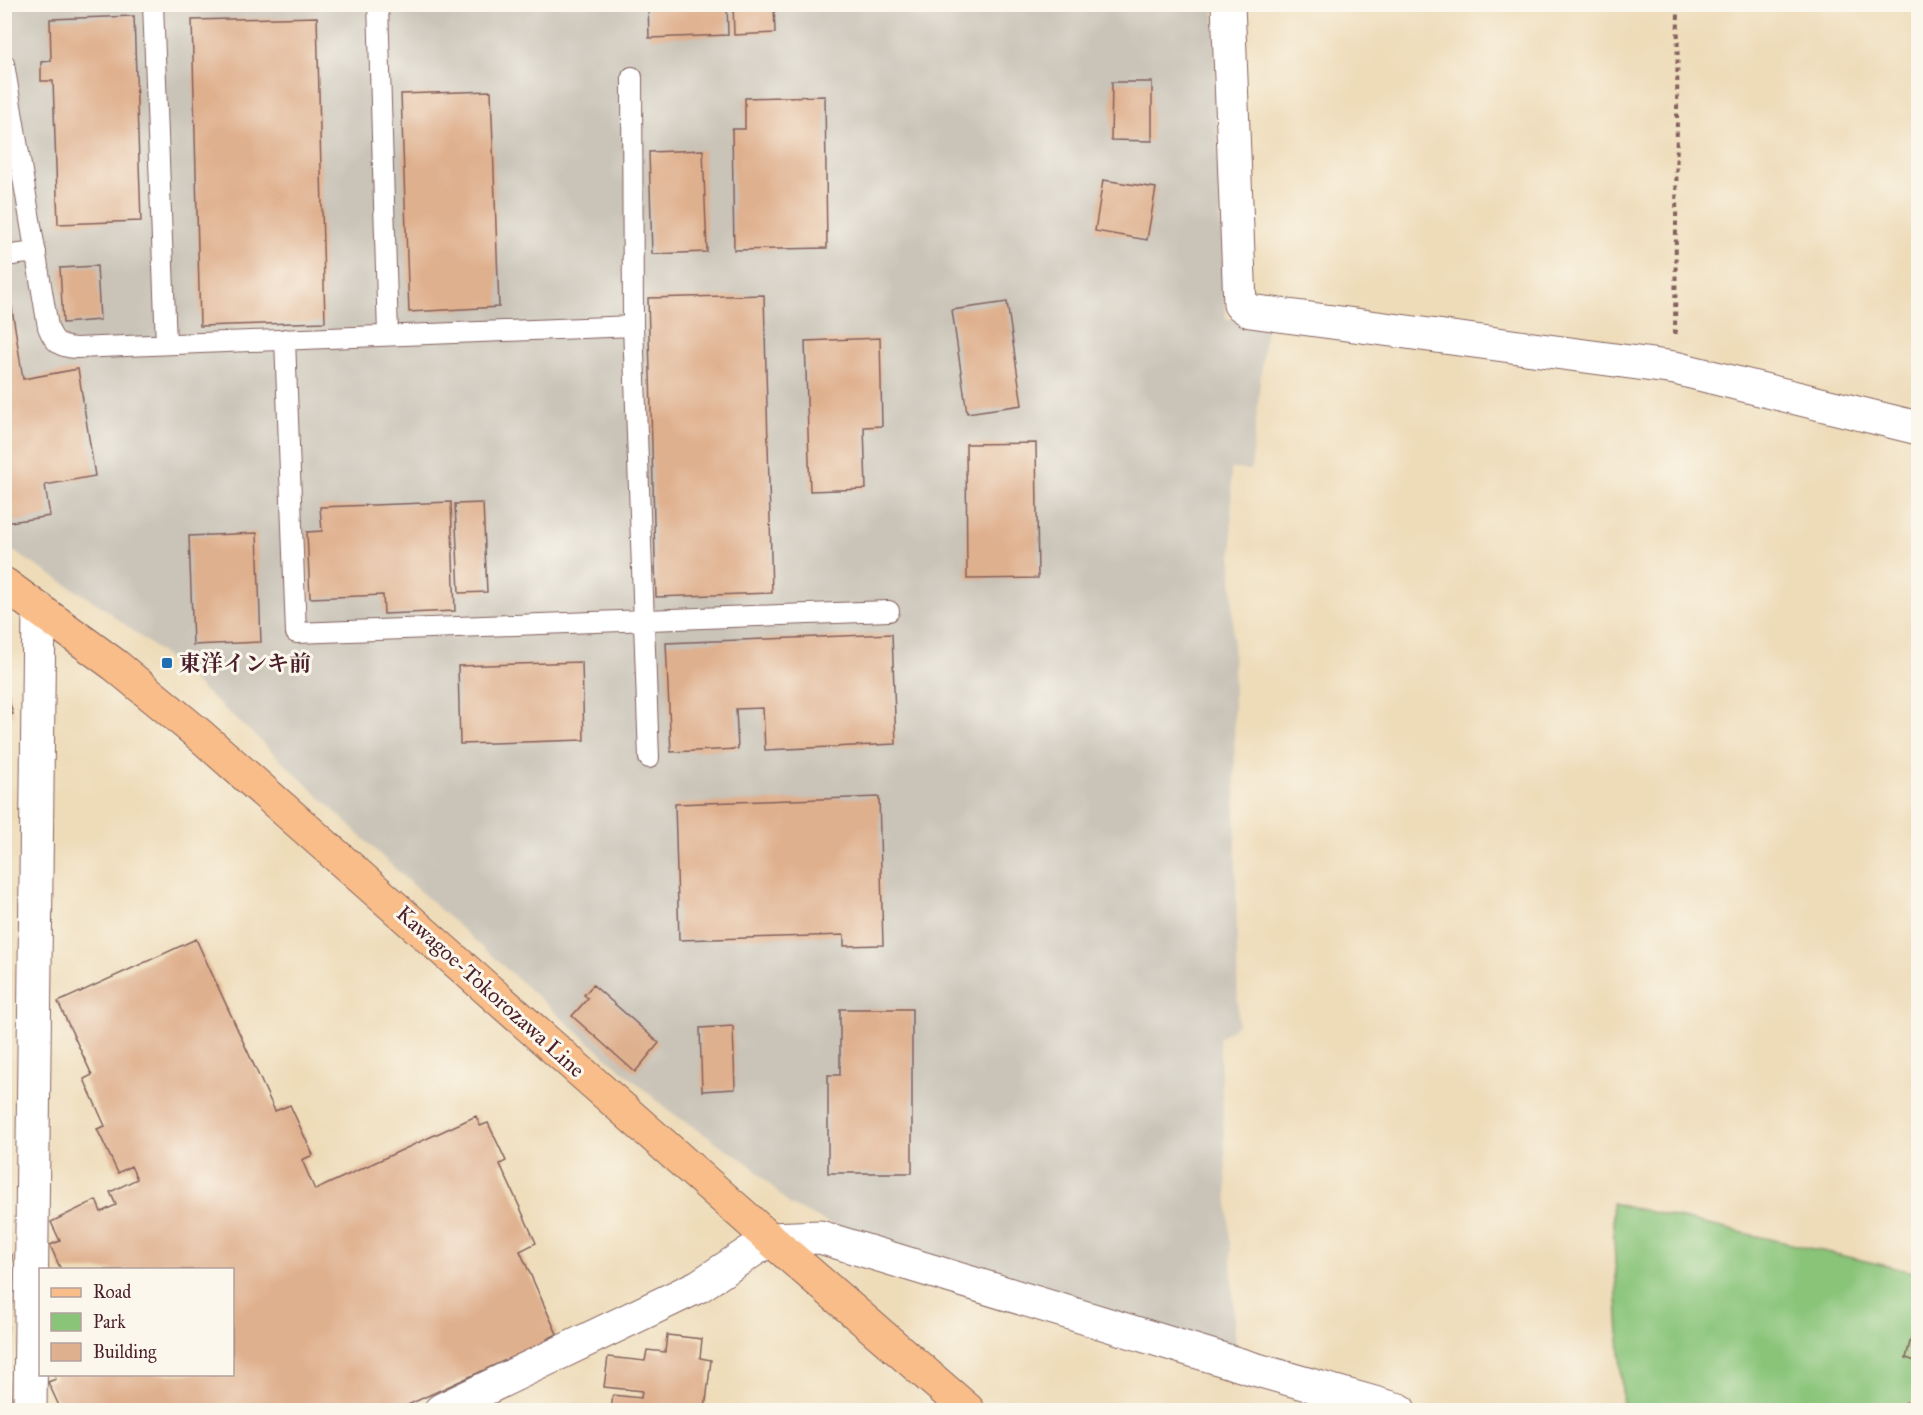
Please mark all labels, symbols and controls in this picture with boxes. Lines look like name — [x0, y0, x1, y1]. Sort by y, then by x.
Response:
place label: 東洋インキ前 — [179, 650, 311, 677]
marker: 東洋インキ前 — [160, 656, 174, 670]
street label: Kawagoe-Tokorozawa Line — [391, 900, 590, 1083]
legend — [39, 1268, 234, 1376]
text: Road — [93, 1281, 131, 1303]
text: Park — [93, 1311, 126, 1333]
text: Building — [93, 1341, 157, 1364]

